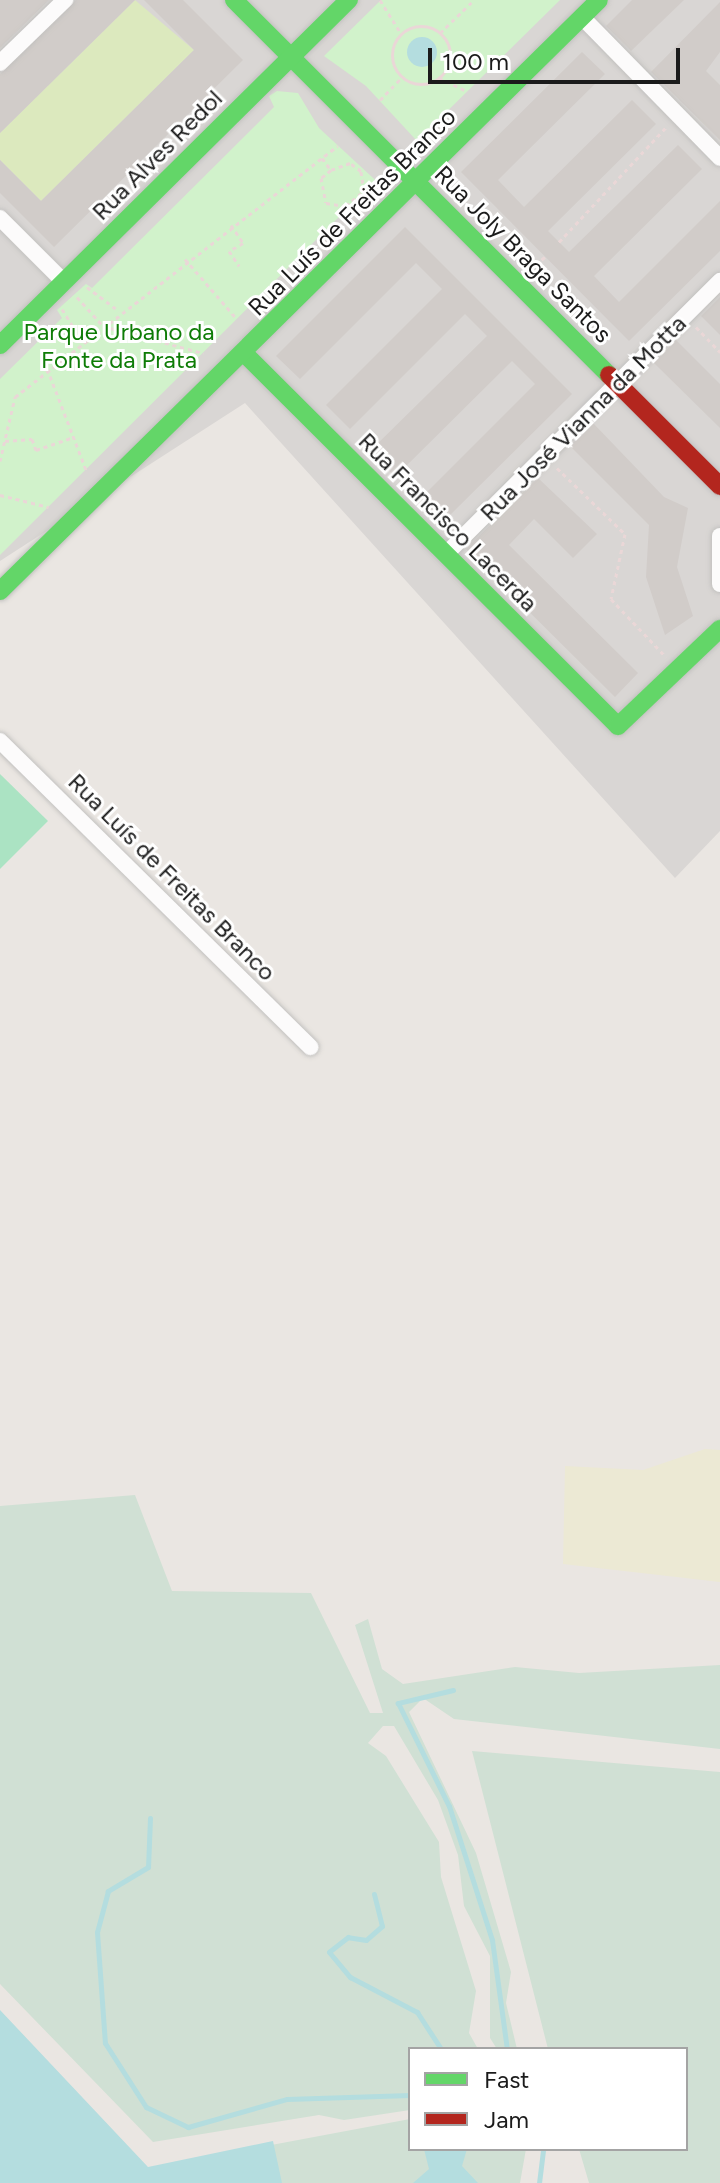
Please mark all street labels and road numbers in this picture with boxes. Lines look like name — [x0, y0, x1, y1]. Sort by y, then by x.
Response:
street label: Rua Alves Redol — [86, 84, 228, 226]
street label: Rua Luís de Freitas Branco — [242, 102, 462, 322]
street label: Rua Joly Braga Santos — [429, 160, 617, 348]
street label: Rua José Vianna da Motta — [474, 309, 692, 527]
street label: Rua Francisco Lacerda — [353, 427, 543, 617]
street label: Rua Luís de Freitas Branco — [62, 767, 282, 987]

